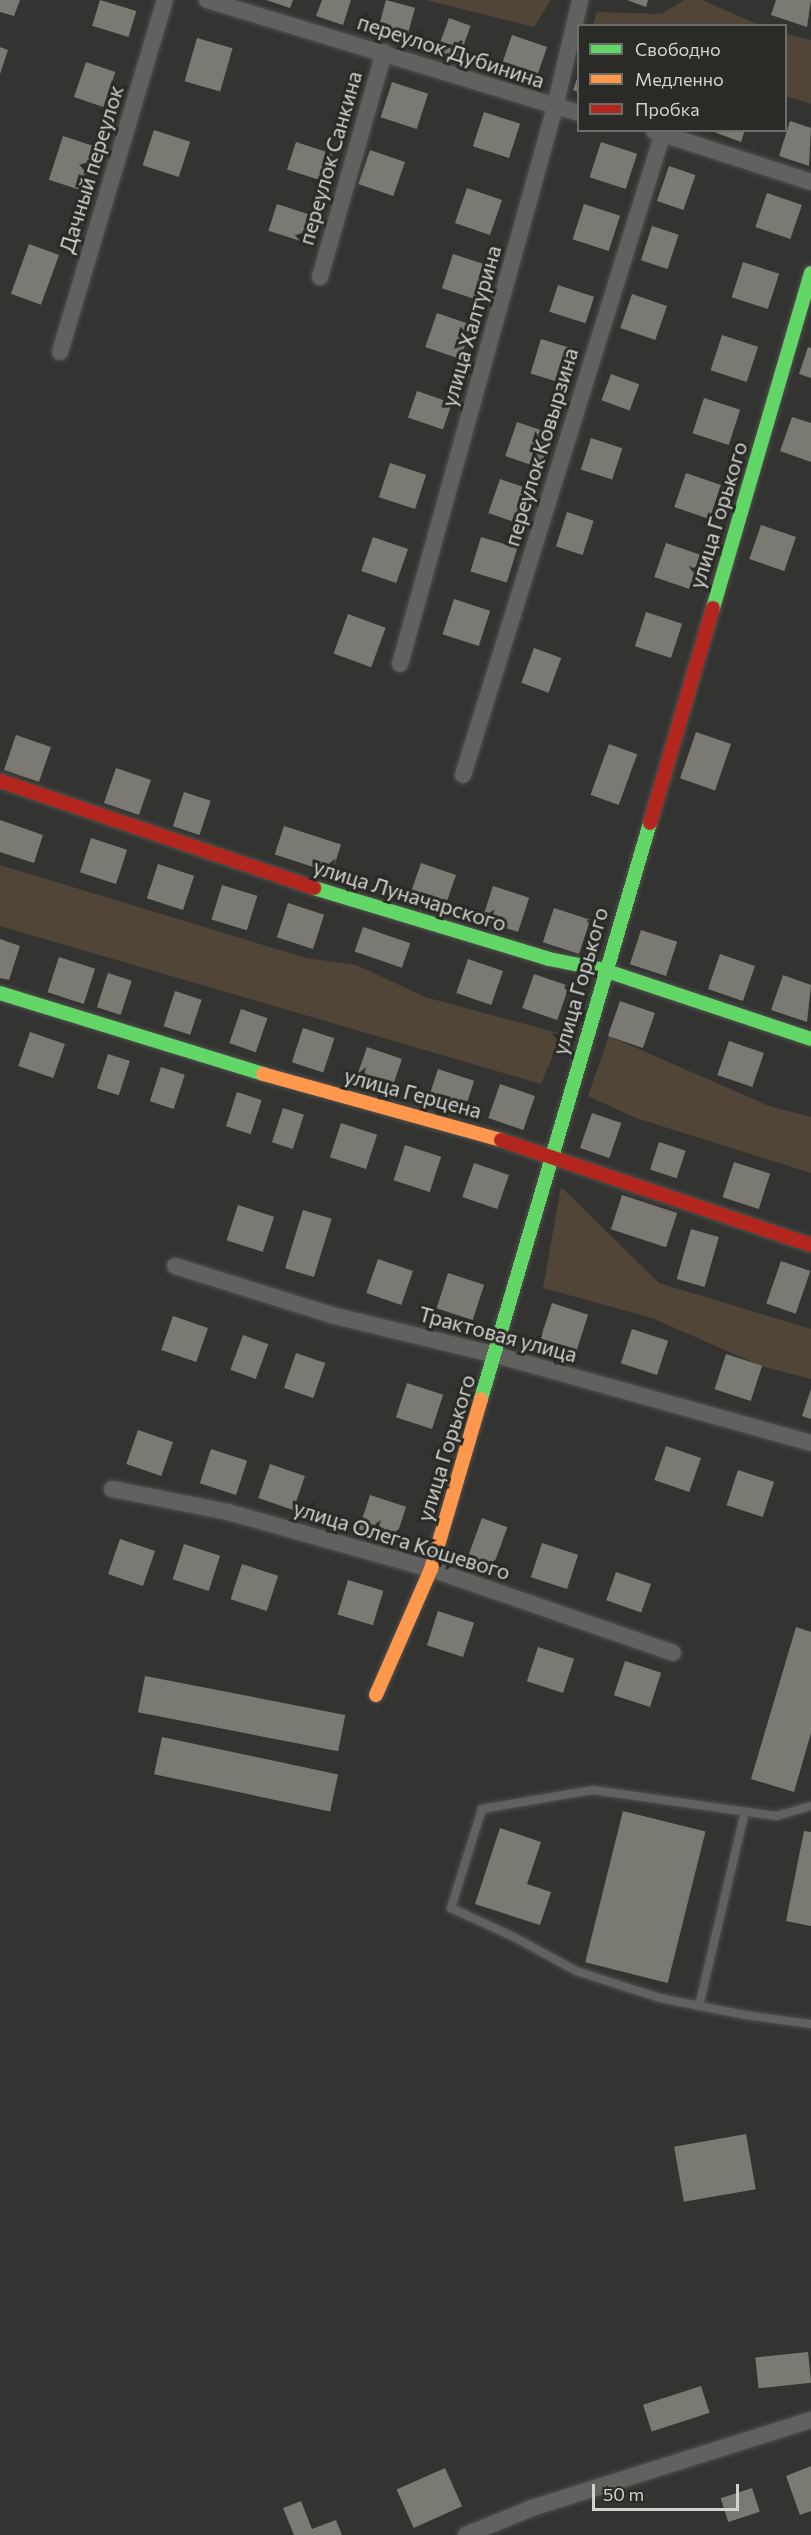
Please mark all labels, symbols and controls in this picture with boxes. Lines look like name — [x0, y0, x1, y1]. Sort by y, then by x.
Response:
street label: переулок Дубинина — [354, 9, 548, 93]
legend — [577, 24, 787, 132]
text: Свободно — [635, 38, 721, 60]
street label: переулок Санкина — [293, 68, 367, 248]
text: Медленно — [635, 68, 724, 90]
street label: Дачный переулок — [54, 82, 128, 256]
text: Пробка — [635, 98, 700, 120]
street label: улица Халтурина — [436, 242, 506, 410]
street label: переулок Ковырзина — [499, 345, 583, 549]
street label: улица Горького — [684, 439, 752, 591]
street label: улица Луначарского — [310, 854, 510, 936]
street label: улица Горького — [547, 904, 613, 1058]
street label: улица Герцена — [342, 1063, 484, 1123]
street label: Трактовая улица — [416, 1301, 580, 1367]
street label: улица Горького — [412, 1372, 480, 1524]
street label: улица Олега Кошевого — [291, 1495, 513, 1585]
scale bar — [595, 2472, 742, 2510]
text: 50 m — [603, 2483, 644, 2505]

